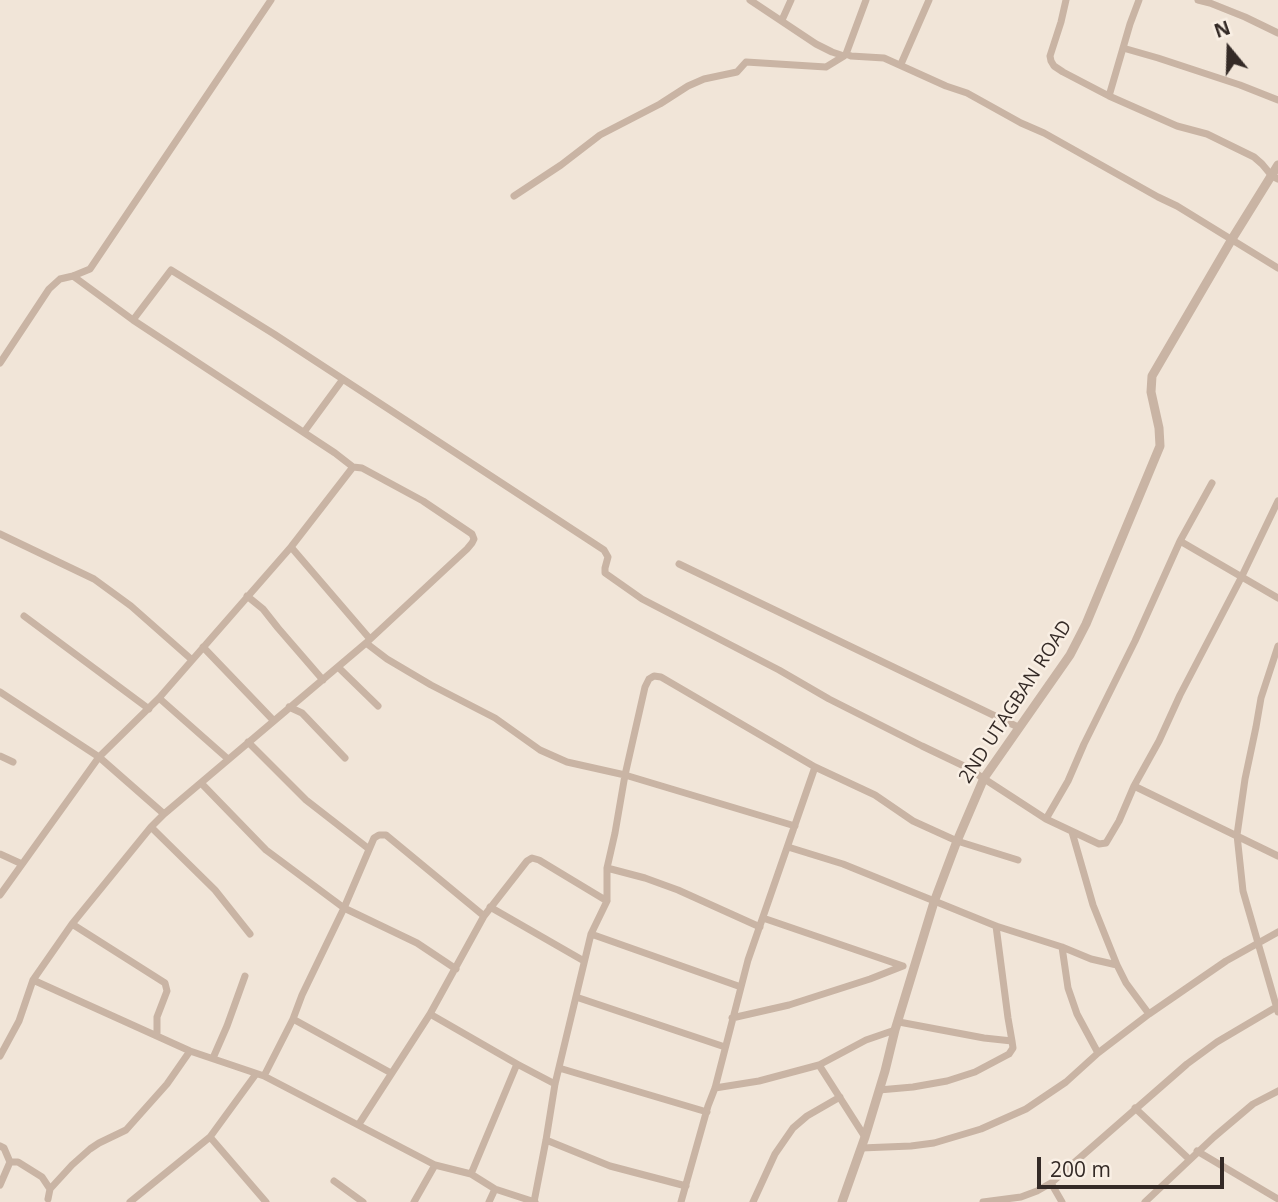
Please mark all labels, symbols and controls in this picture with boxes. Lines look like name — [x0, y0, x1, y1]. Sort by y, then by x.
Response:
north arrow — [1194, 14, 1264, 84]
text: N — [1211, 14, 1234, 44]
street label: 2ND UTAGBAN ROAD — [955, 616, 1077, 788]
scale bar — [1040, 1142, 1227, 1186]
text: 200 m — [1050, 1155, 1111, 1183]

